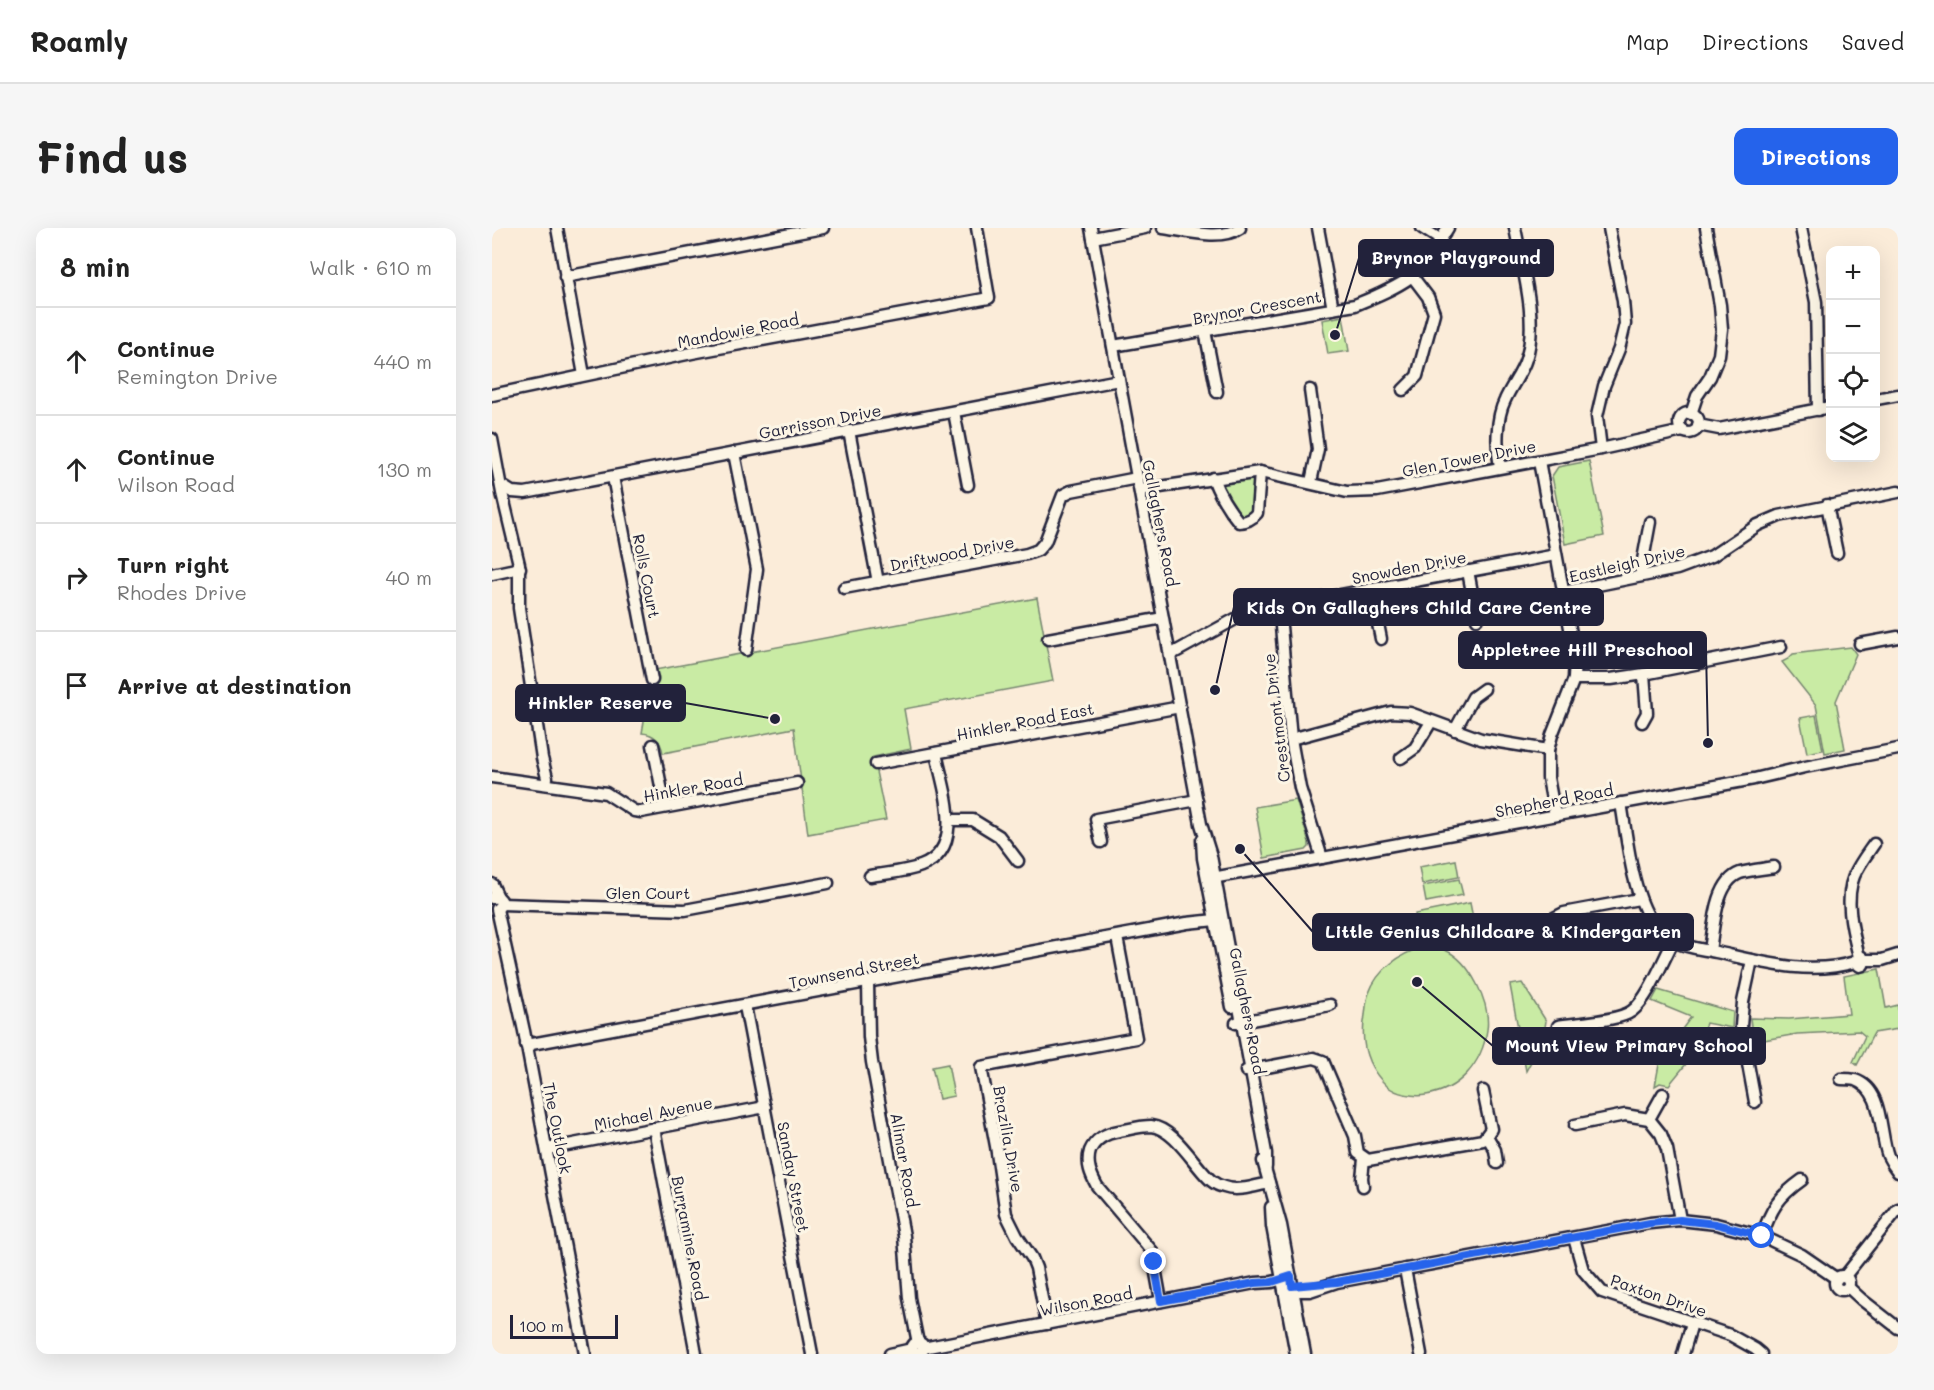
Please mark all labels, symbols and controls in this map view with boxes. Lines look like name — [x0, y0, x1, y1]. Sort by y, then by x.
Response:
text: Roamly — [30, 23, 129, 59]
text: Map — [1626, 28, 1669, 55]
text: Directions — [1702, 28, 1809, 55]
text: Saved — [1842, 28, 1904, 55]
button: Directions — [1734, 128, 1898, 185]
text: Find us — [36, 129, 188, 184]
callout: Brynor Playground — [1359, 240, 1553, 276]
text: Brynor Playground — [1371, 245, 1541, 269]
map controls — [1826, 246, 1880, 462]
button: + — [1826, 246, 1880, 300]
text: 8 min — [60, 250, 130, 284]
text: Walk · 610 m — [309, 254, 432, 280]
street label: Brynor Crescent — [1191, 285, 1323, 329]
button: − — [1826, 300, 1880, 354]
street label: Mandowie Road — [675, 308, 801, 352]
text: Continue — [117, 334, 215, 363]
icon: ahead — [60, 345, 93, 378]
text: 440 m — [374, 348, 432, 374]
button: locate — [1826, 354, 1880, 408]
text: Remington Drive — [117, 363, 278, 389]
street label: Garrisson Drive — [757, 399, 883, 443]
button: layers — [1826, 408, 1880, 462]
street label: Glen Tower Drive — [1400, 435, 1538, 481]
text: Continue — [117, 442, 215, 471]
icon: ahead — [60, 453, 93, 486]
text: 130 m — [377, 456, 432, 482]
street label: Gallaghers Road — [1138, 458, 1184, 588]
text: Wilson Road — [117, 471, 235, 497]
street label: Driftwood Drive — [888, 531, 1016, 575]
street label: Rolls Court — [629, 532, 665, 620]
street label: Eastleigh Drive — [1567, 539, 1687, 587]
street label: Snowden Drive — [1350, 546, 1468, 588]
text: Turn right — [117, 550, 229, 579]
icon: right — [60, 561, 93, 594]
text: 40 m — [386, 564, 432, 590]
text: Rhodes Drive — [117, 579, 247, 605]
callout: Kids On Gallaghers Child Care Centre — [1234, 589, 1603, 625]
text: Kids On Gallaghers Child Care Centre — [1247, 595, 1592, 619]
callout: Appletree Hill Preschool — [1459, 632, 1706, 668]
text: Appletree Hill Preschool — [1471, 637, 1693, 661]
street label: Crestmont Drive — [1258, 652, 1294, 784]
icon: arrive — [60, 669, 93, 702]
text: Arrive at destination — [117, 671, 352, 700]
callout: Hinkler Reserve — [516, 685, 685, 721]
text: Hinkler Reserve — [528, 690, 673, 714]
street label: Hinkler Road East — [954, 697, 1096, 745]
street label: Hinkler Road — [642, 768, 744, 806]
street label: Shepherd Road — [1493, 778, 1615, 822]
street label: Glen Court — [606, 882, 690, 903]
callout: Little Genius Childcare & Kindergarten — [1313, 914, 1693, 950]
text: Little Genius Childcare & Kindergarten — [1325, 919, 1681, 943]
street label: Gallaghers Road — [1225, 946, 1271, 1076]
street label: Townsend Street — [787, 947, 921, 993]
callout: Mount View Primary School — [1493, 1028, 1765, 1064]
text: Mount View Primary School — [1505, 1033, 1753, 1057]
street label: The Outlook — [539, 1080, 577, 1176]
street label: Brazilia Drive — [989, 1084, 1029, 1194]
street label: Michael Avenue — [592, 1091, 714, 1135]
street label: Alimar Road — [886, 1111, 924, 1209]
street label: Sanday Street — [773, 1120, 815, 1234]
street label: Burramine Road — [668, 1174, 712, 1302]
route start — [1748, 1222, 1774, 1248]
route end — [1140, 1248, 1166, 1274]
street label: Paxton Drive — [1608, 1269, 1710, 1321]
street label: Wilson Road — [1038, 1282, 1134, 1320]
scale bar — [510, 1312, 618, 1340]
text: 100 m — [519, 1315, 564, 1336]

